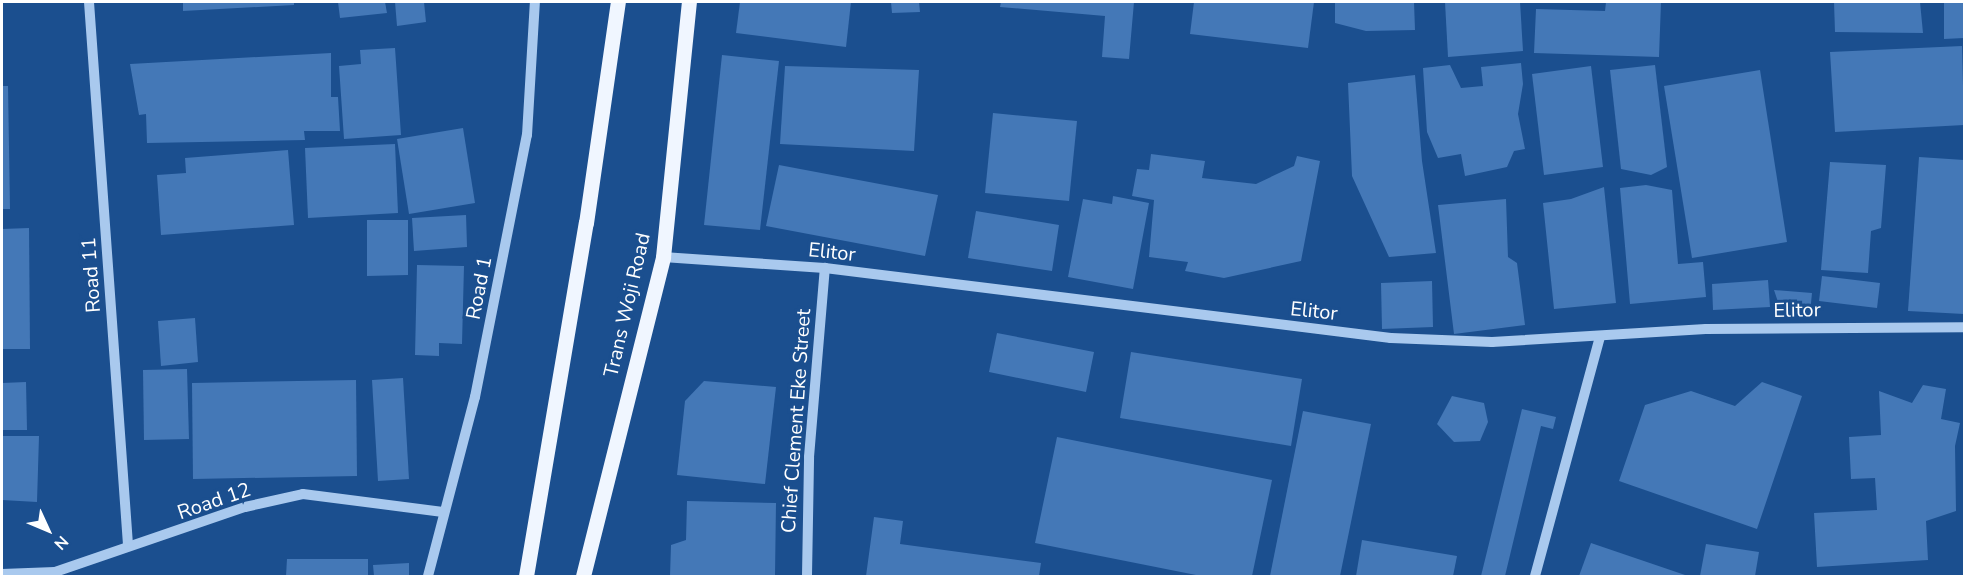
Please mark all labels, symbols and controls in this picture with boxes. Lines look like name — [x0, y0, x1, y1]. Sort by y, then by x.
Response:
street label: Trans Woji Road — [599, 231, 655, 379]
street label: Road 11 — [76, 236, 106, 314]
street label: Elitor — [807, 238, 857, 266]
street label: Road 1 — [461, 254, 497, 322]
street label: Elitor — [1289, 297, 1339, 325]
street label: Elitor — [1773, 298, 1821, 322]
street label: Chief Clement Eke Street — [776, 308, 816, 534]
street label: Road 12 — [174, 477, 254, 525]
north arrow — [18, 500, 78, 560]
text: N — [49, 531, 73, 554]

